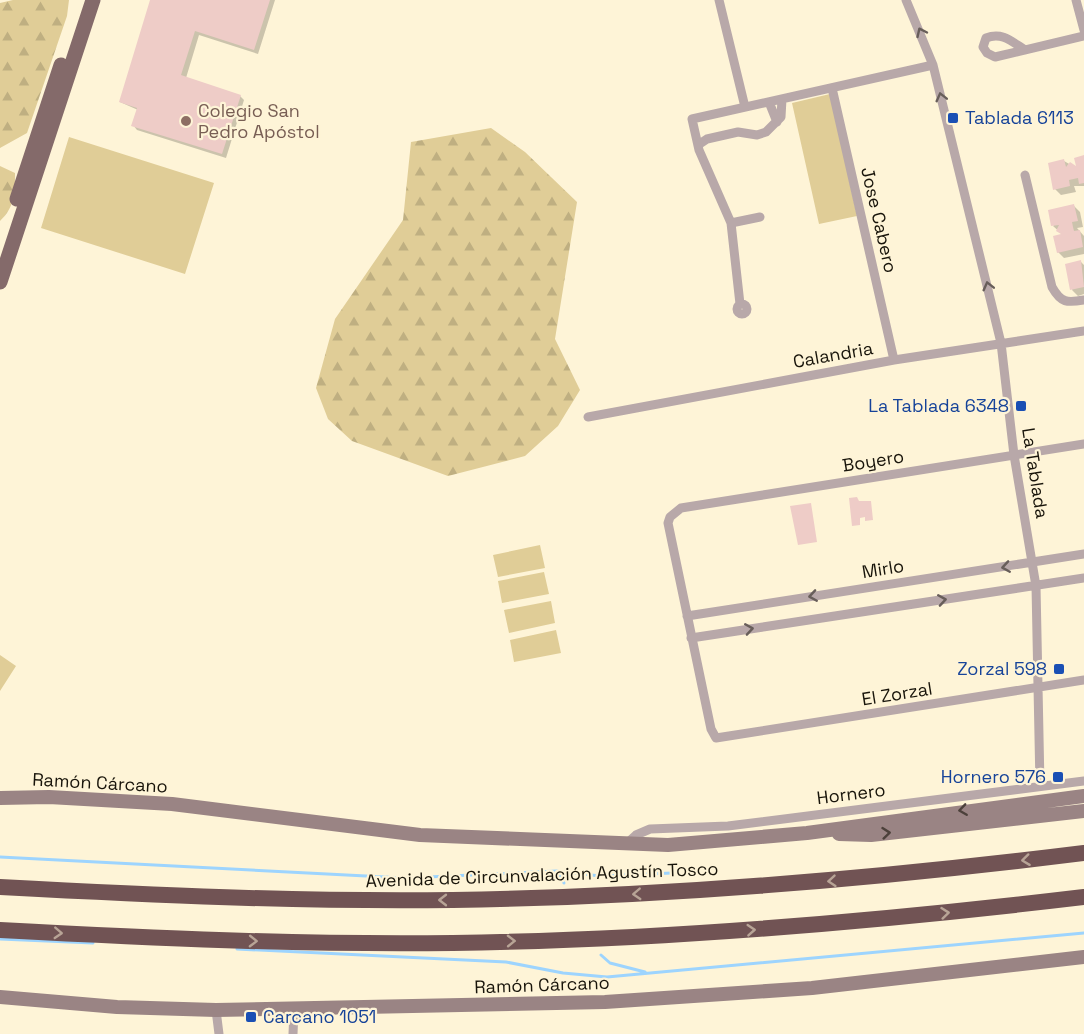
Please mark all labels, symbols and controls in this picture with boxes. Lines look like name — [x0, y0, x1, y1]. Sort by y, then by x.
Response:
one-way arrow — [916, 28, 928, 39]
one-way arrow — [936, 92, 949, 102]
place label: Colegio San Pedro Apóstol — [198, 99, 320, 143]
place label: Tablada 6113 — [965, 106, 1074, 129]
marker: Tablada 6113 — [946, 111, 960, 125]
marker: Colegio San Pedro Apóstol — [179, 114, 193, 128]
street label: Jose Cabero — [856, 165, 903, 275]
one-way arrow — [983, 282, 996, 292]
street label: Calandria — [791, 336, 875, 373]
place label: La Tablada 6348 — [868, 394, 1009, 417]
marker: La Tablada 6348 — [1014, 399, 1028, 413]
street label: La Tablada — [1017, 426, 1054, 520]
street label: Boyero — [840, 444, 905, 477]
street label: Mirlo — [860, 554, 906, 583]
one-way arrow — [1001, 560, 1010, 572]
one-way arrow — [808, 590, 817, 602]
one-way arrow — [937, 595, 946, 607]
one-way arrow — [744, 624, 753, 636]
place label: Zorzal 598 — [957, 657, 1047, 680]
marker: Zorzal 598 — [1052, 662, 1066, 676]
street label: El Zorzal — [860, 677, 934, 710]
place label: Hornero 576 — [941, 765, 1046, 788]
street label: Ramón Cárcano — [32, 767, 168, 798]
marker: Hornero 576 — [1051, 770, 1065, 784]
street label: Hornero — [815, 778, 887, 809]
one-way arrow — [959, 804, 968, 816]
one-way arrow — [882, 827, 891, 840]
one-way arrow — [1021, 854, 1031, 866]
street label: Avenida de Circunvalación Agustín Tosco — [365, 857, 719, 892]
one-way arrow — [827, 874, 837, 887]
one-way arrow — [633, 888, 642, 901]
one-way arrow — [438, 894, 447, 906]
one-way arrow — [941, 907, 950, 920]
one-way arrow — [747, 924, 756, 937]
one-way arrow — [54, 926, 63, 939]
one-way arrow — [249, 935, 258, 947]
one-way arrow — [507, 935, 516, 948]
street label: Ramón Cárcano — [474, 971, 610, 998]
place label: Carcano 1051 — [263, 1005, 376, 1028]
marker: Carcano 1051 — [244, 1010, 258, 1024]

